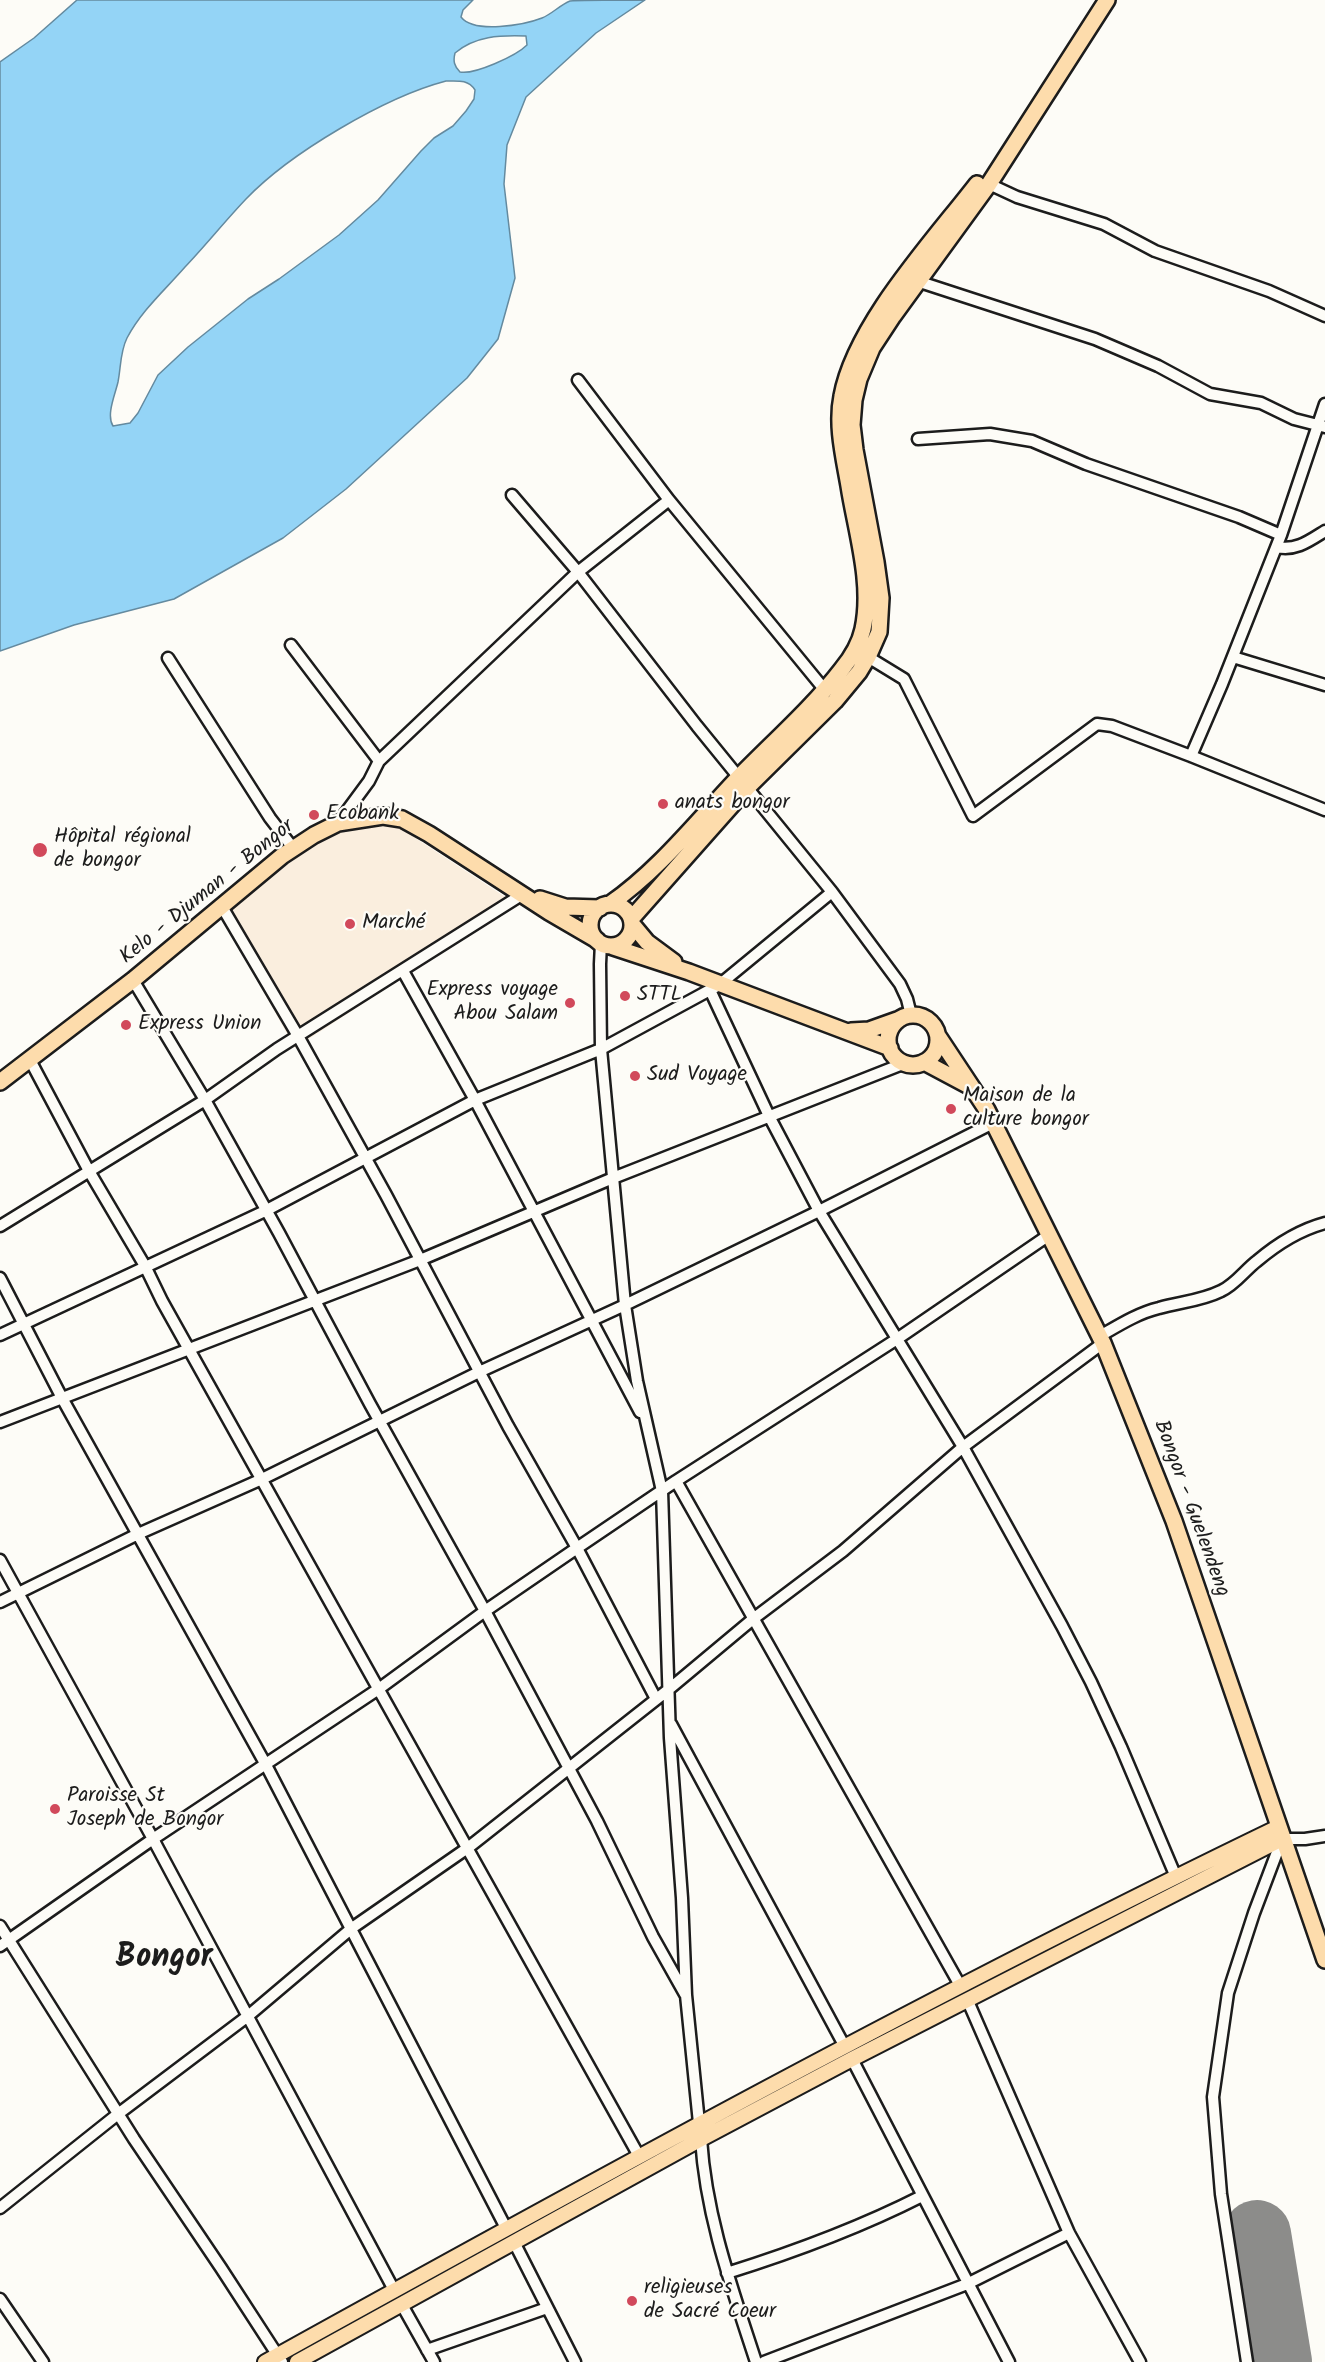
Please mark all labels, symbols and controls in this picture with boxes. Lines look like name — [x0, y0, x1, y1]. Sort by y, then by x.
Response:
place label: anats bongor — [675, 791, 790, 817]
marker: anats bongor — [656, 797, 670, 811]
place label: Ecobank — [326, 802, 399, 828]
marker: Ecobank — [307, 808, 321, 822]
street label: Kelo - Djuman - Bongor — [116, 815, 300, 971]
place label: Hôpital régional de bongor — [54, 825, 191, 875]
marker: Hôpital régional de bongor — [31, 841, 49, 859]
place label: Marché — [362, 911, 425, 937]
marker: Marché — [343, 917, 357, 931]
place label: Express voyage Abou Salam — [426, 978, 558, 1028]
place label: STTL — [637, 983, 682, 1009]
marker: STTL — [618, 989, 632, 1003]
marker: Express voyage Abou Salam — [563, 996, 577, 1010]
place label: Express Union — [138, 1012, 261, 1038]
marker: Express Union — [119, 1018, 133, 1032]
place label: Sud Voyage — [647, 1063, 747, 1089]
marker: Sud Voyage — [628, 1069, 642, 1083]
place label: Maison de la culture bongor — [963, 1084, 1089, 1134]
marker: Maison de la culture bongor — [944, 1102, 958, 1116]
street label: Bongor - Guelendeng — [1146, 1417, 1234, 1601]
place label: Paroisse St Joseph de Bongor — [67, 1784, 223, 1834]
marker: Paroisse St Joseph de Bongor — [48, 1802, 62, 1816]
district label: Bongor — [116, 1940, 212, 1980]
place label: religieuses de Sacré Coeur — [644, 2276, 776, 2326]
marker: religieuses de Sacré Coeur — [625, 2294, 639, 2308]

